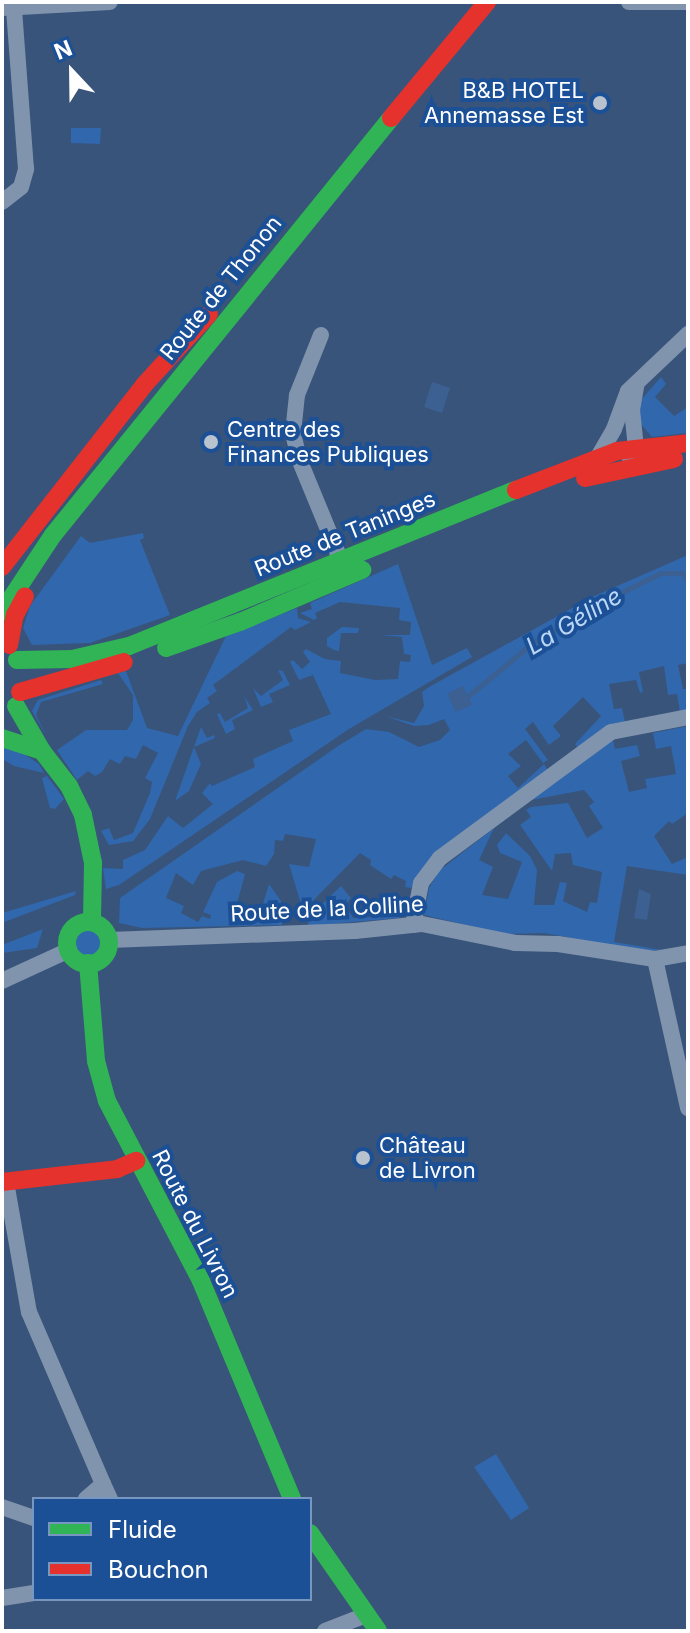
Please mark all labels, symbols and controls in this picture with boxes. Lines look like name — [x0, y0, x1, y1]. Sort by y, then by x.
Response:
north arrow — [32, 32, 112, 112]
text: N — [50, 35, 76, 65]
place label: B&B HOTEL Annemasse Est — [424, 77, 584, 128]
marker: B&B HOTEL Annemasse Est — [591, 94, 609, 112]
street label: Route de Thonon — [155, 210, 287, 366]
place label: Centre des Finances Publiques — [227, 416, 429, 468]
marker: Centre des Finances Publiques — [202, 433, 220, 451]
street label: Route de Taninges — [251, 486, 439, 582]
water label: La Géline — [521, 581, 627, 661]
street label: Route de la Colline — [230, 891, 424, 927]
place label: Château de Livron — [379, 1132, 476, 1184]
street label: Route du Livron — [146, 1145, 244, 1303]
marker: Château de Livron — [354, 1149, 372, 1167]
legend — [32, 1497, 312, 1601]
text: Fluide — [108, 1515, 177, 1544]
text: Bouchon — [108, 1555, 209, 1584]

